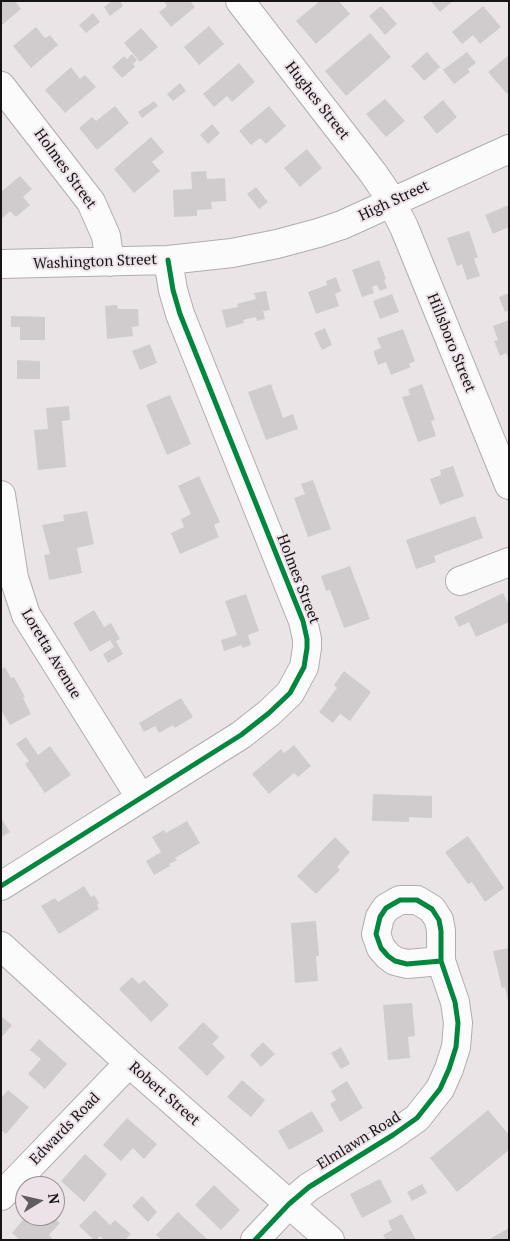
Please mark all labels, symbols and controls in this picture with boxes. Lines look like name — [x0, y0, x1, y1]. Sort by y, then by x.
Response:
street label: Hughes Street — [281, 58, 353, 144]
street label: Holmes Street — [30, 126, 100, 212]
street label: High Street — [356, 177, 432, 225]
street label: Washington Street — [33, 251, 157, 273]
street label: Hillsboro Street — [423, 291, 479, 395]
street label: Holmes Street — [273, 532, 323, 626]
street label: Loretta Avenue — [17, 606, 85, 702]
street label: Robert Street — [125, 1058, 203, 1130]
street label: Edwards Road — [26, 1089, 104, 1169]
street label: Elmlawn Road — [314, 1108, 404, 1174]
north arrow — [15, 1176, 65, 1226]
text: N — [44, 1192, 65, 1205]

